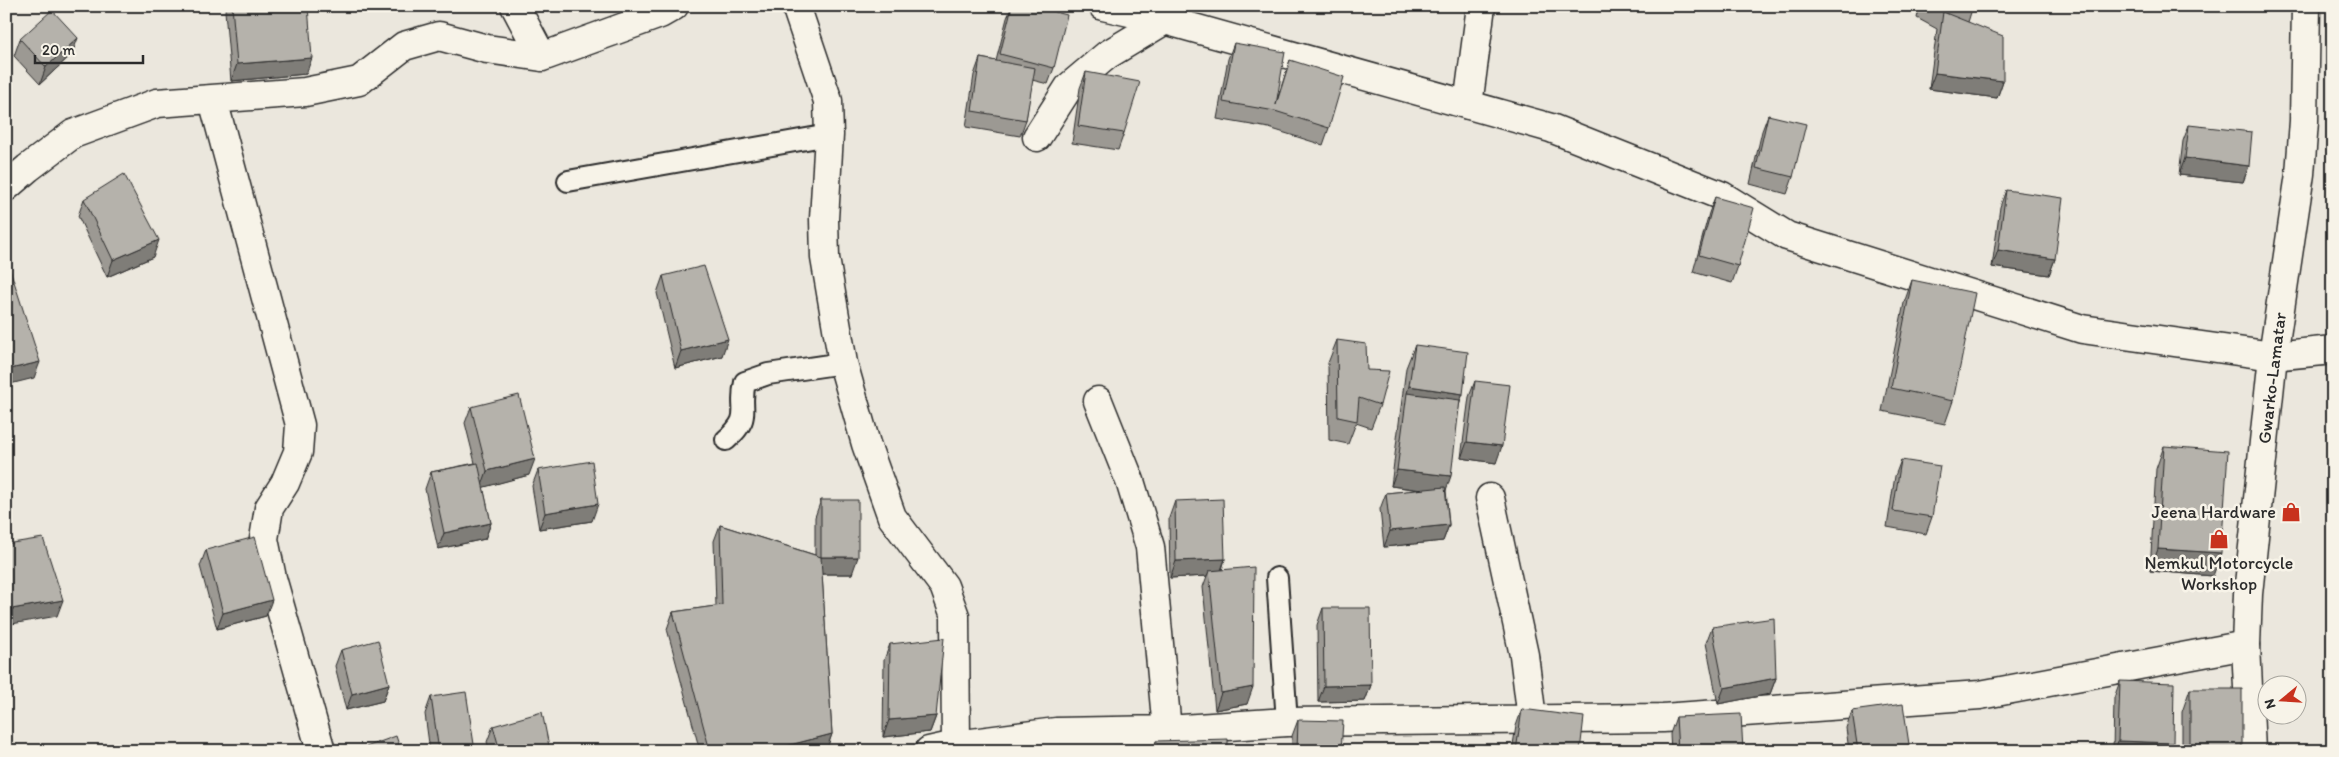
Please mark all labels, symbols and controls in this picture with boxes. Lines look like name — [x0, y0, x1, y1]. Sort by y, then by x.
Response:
scale bar — [35, 32, 142, 64]
text: 20 m — [42, 41, 76, 59]
street label: Gwarko-Lamatar — [2253, 310, 2291, 445]
place label: Jeena Hardware — [2151, 501, 2276, 523]
shop icon: Jeena Hardware — [2280, 501, 2302, 523]
shop icon: Nemkul Motorcycle Workshop — [2208, 528, 2230, 550]
place label: Nemkul Motorcycle Workshop — [2145, 552, 2293, 595]
north arrow — [2256, 674, 2306, 724]
text: N — [2261, 697, 2280, 711]

